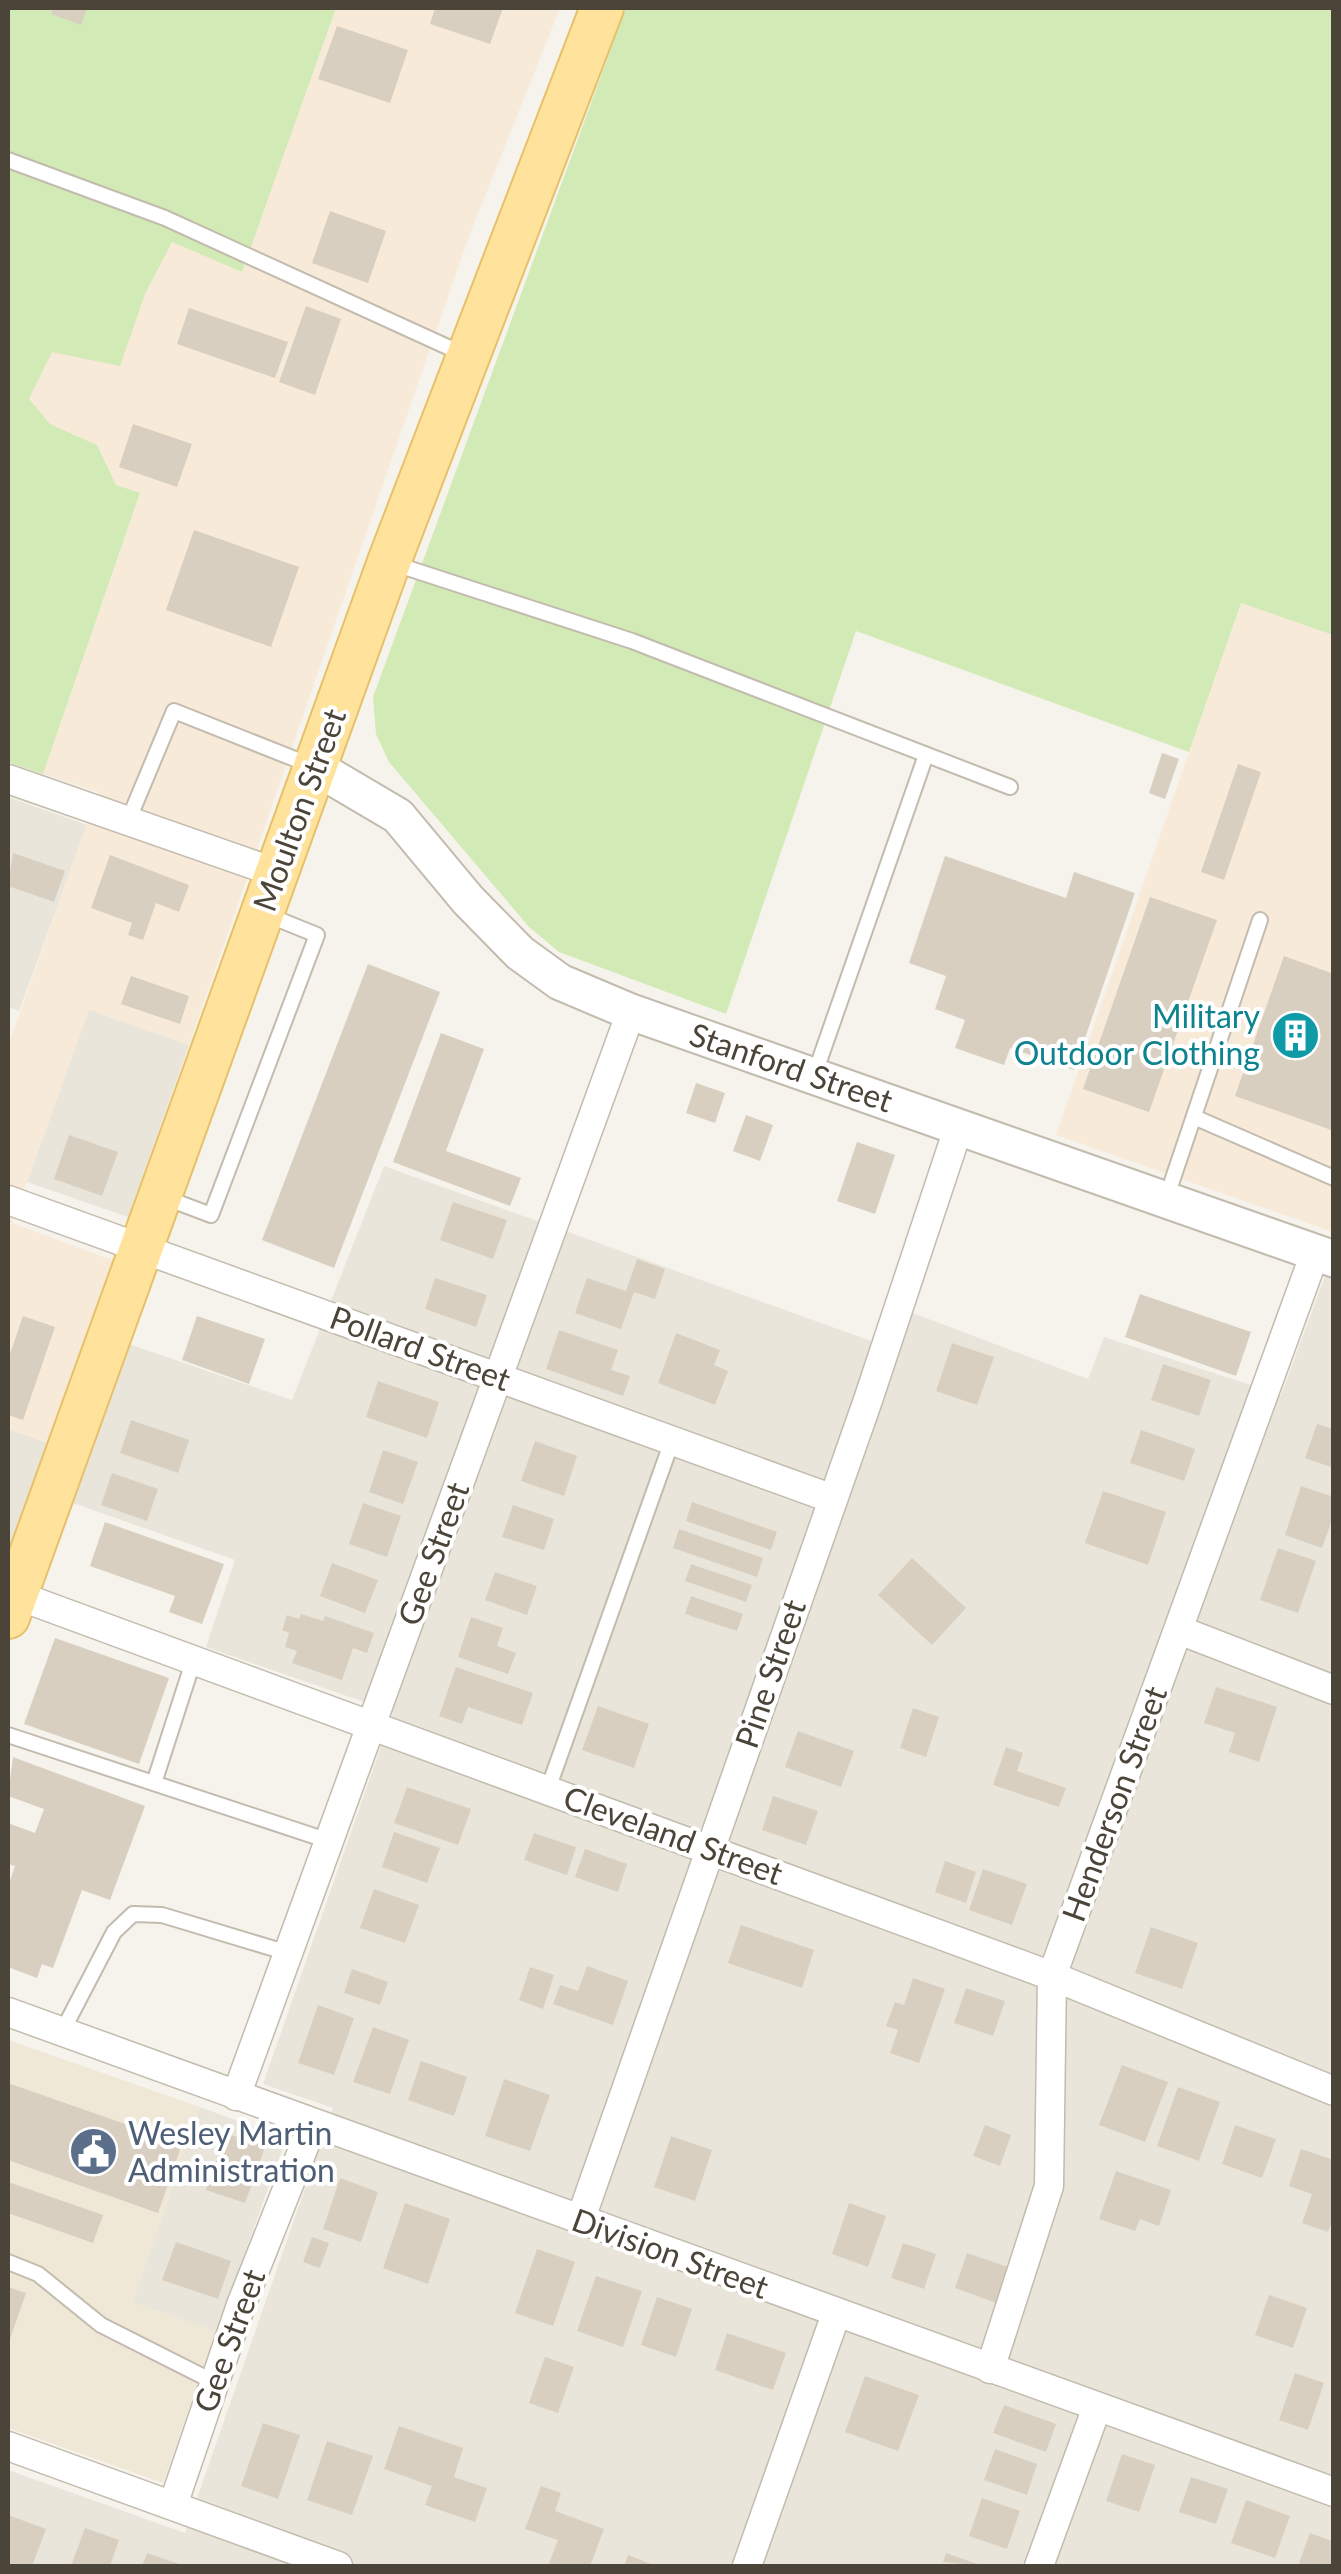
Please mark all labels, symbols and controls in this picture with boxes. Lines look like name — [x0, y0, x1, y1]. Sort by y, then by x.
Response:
street label: Moulton Street — [244, 702, 353, 916]
place label: Military Outdoor Clothing — [1014, 996, 1261, 1072]
building icon: Military Outdoor Clothing — [1269, 1009, 1321, 1061]
street label: Stanford Street — [685, 1014, 898, 1120]
street label: Pollard Street — [325, 1297, 516, 1398]
street label: Gee Street — [389, 1476, 477, 1630]
street label: Pine Street — [726, 1594, 813, 1753]
street label: Henderson Street — [1053, 1680, 1174, 1926]
street label: Cleveland Street — [559, 1777, 789, 1892]
place label: Wesley Martin Administration — [128, 2113, 335, 2189]
public building icon: Wesley Martin Administration — [67, 2126, 119, 2178]
street label: Division Street — [567, 2199, 774, 2306]
street label: Gee Street — [185, 2263, 273, 2417]

